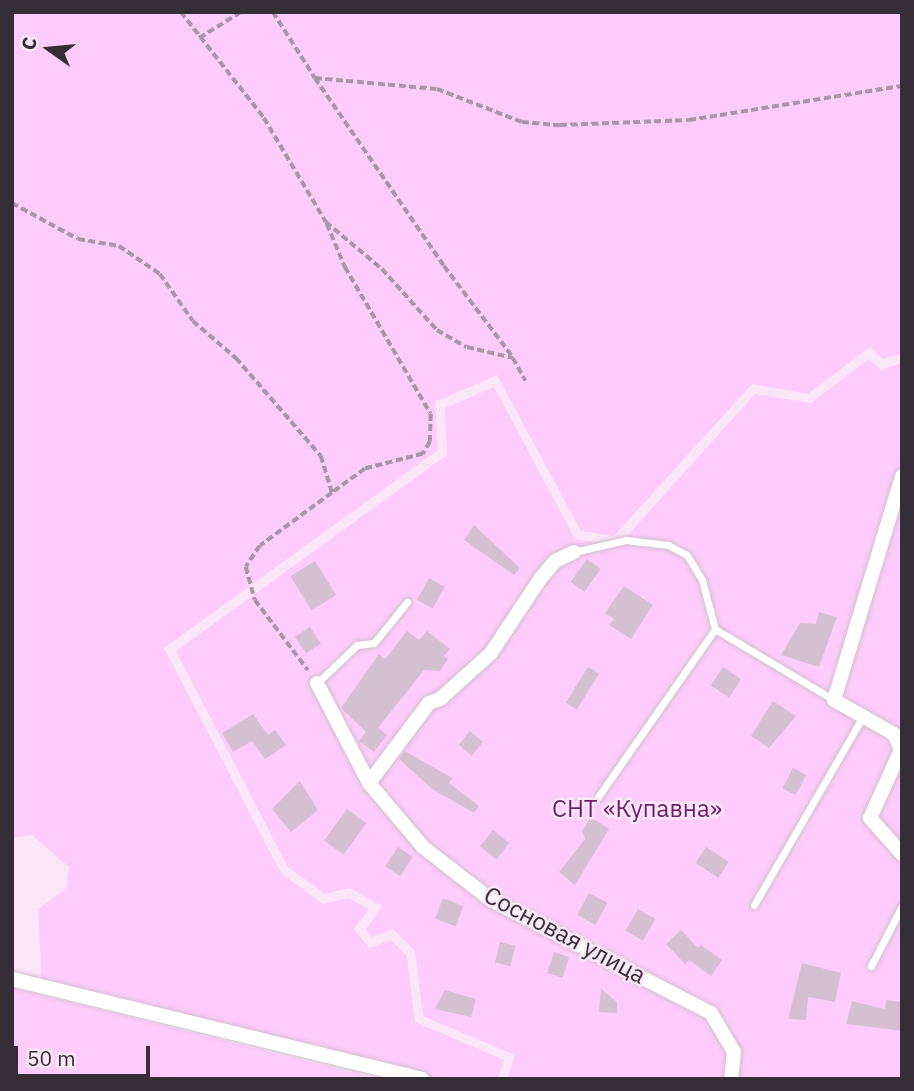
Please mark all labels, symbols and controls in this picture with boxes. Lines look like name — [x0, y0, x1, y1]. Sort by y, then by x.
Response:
north arrow — [14, 14, 84, 84]
text: С — [16, 34, 42, 53]
park label: СНТ «Купавна» — [552, 795, 722, 823]
street label: Сосновая улица — [479, 880, 651, 990]
scale bar — [18, 1032, 154, 1076]
text: 50 m — [27, 1044, 76, 1072]

